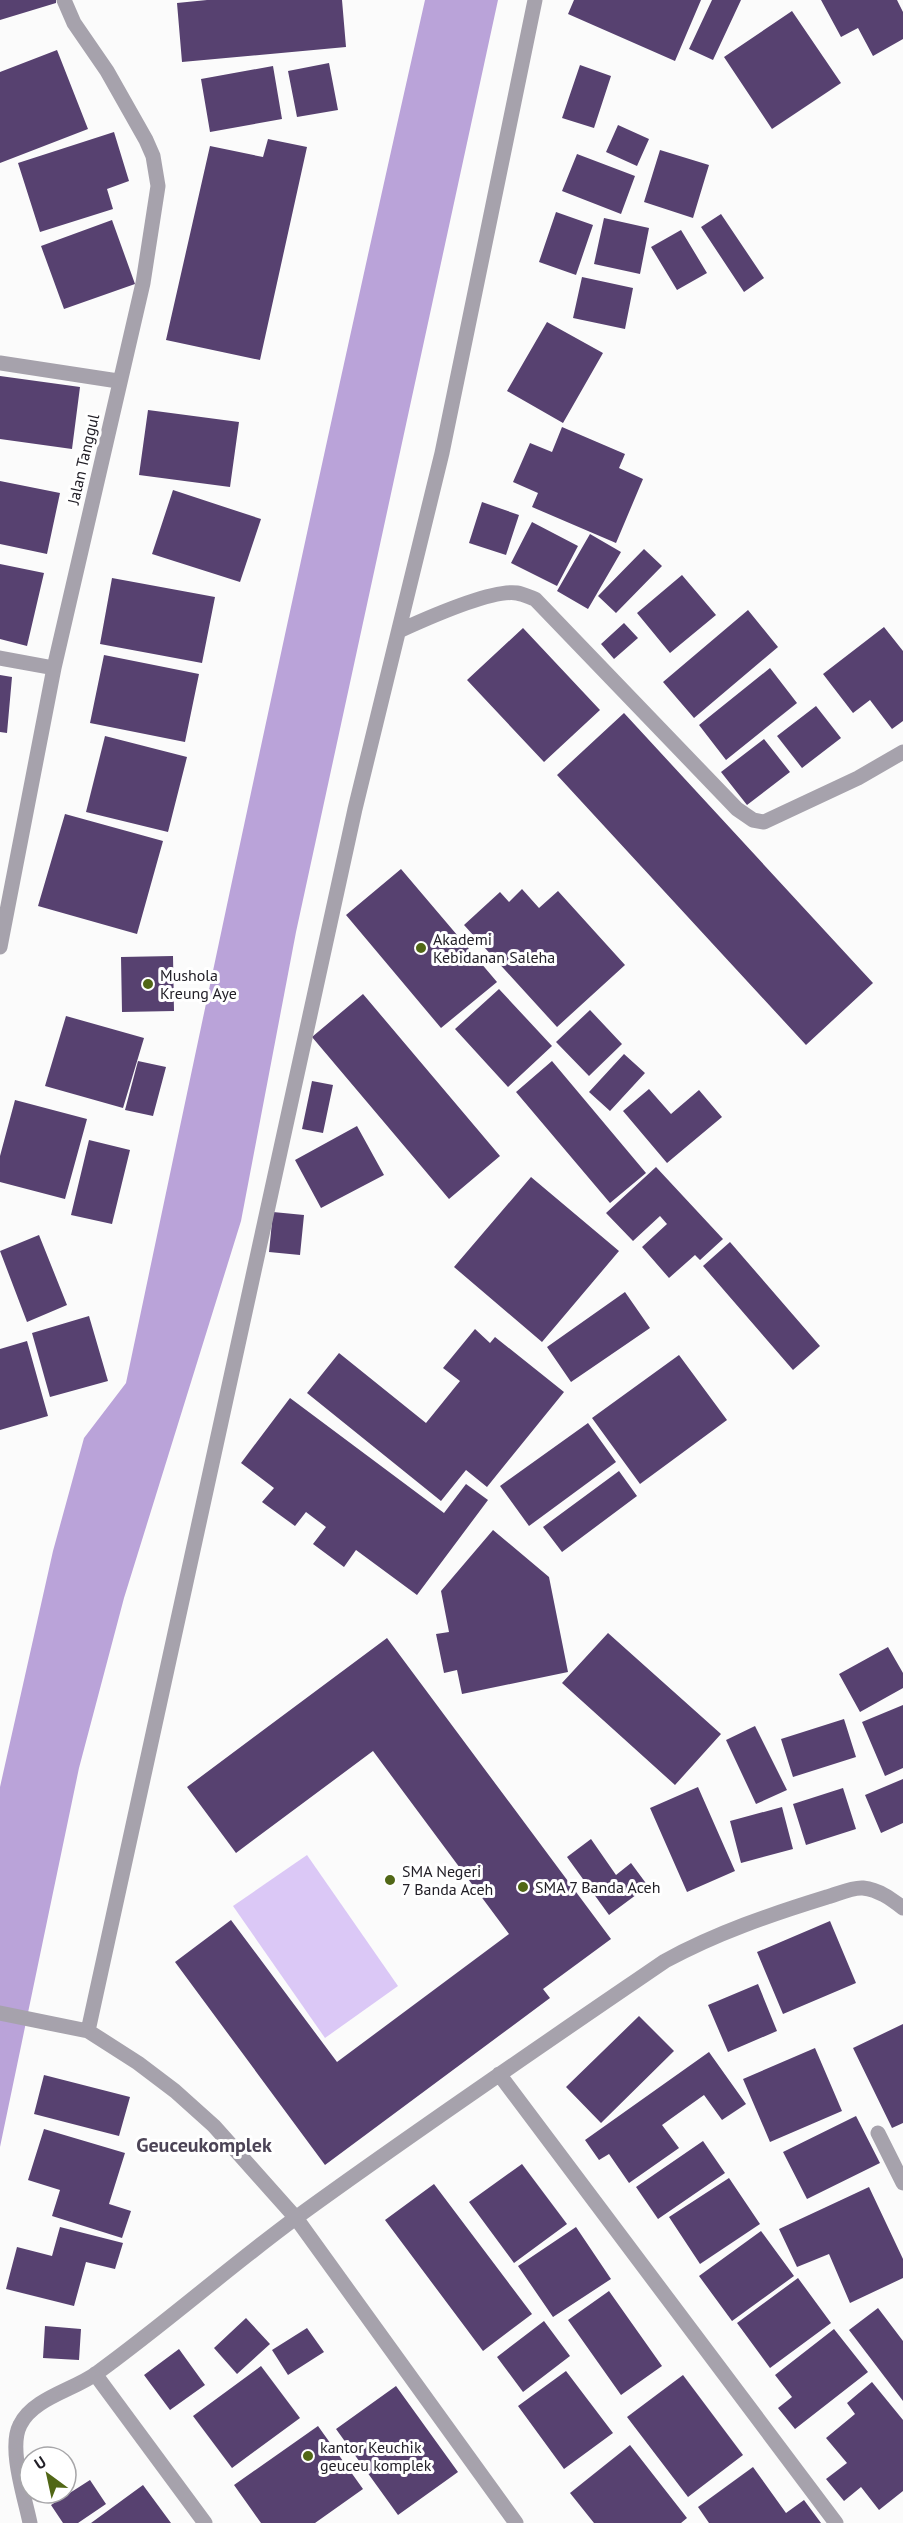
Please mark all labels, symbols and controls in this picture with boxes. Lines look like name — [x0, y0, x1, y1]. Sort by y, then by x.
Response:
street label: Jalan Tanggul — [63, 412, 103, 507]
place label: Akademi Kebidanan Saleha — [433, 929, 555, 967]
marker: Akademi Kebidanan Saleha — [414, 941, 428, 955]
place label: Mushola Kreung Aye — [160, 965, 237, 1003]
marker: Mushola Kreung Aye — [141, 977, 155, 991]
place label: SMA Negeri 7 Banda Aceh — [402, 1861, 493, 1899]
marker: SMA Negeri 7 Banda Aceh — [383, 1873, 397, 1887]
place label: SMA 7 Banda Aceh — [535, 1877, 660, 1897]
marker: SMA 7 Banda Aceh — [516, 1880, 530, 1894]
district label: Geuceukomplek — [136, 2132, 272, 2158]
place label: kantor Keuchik geuceu komplek — [320, 2437, 432, 2475]
north arrow — [18, 2445, 78, 2505]
marker: kantor Keuchik geuceu komplek — [301, 2449, 315, 2463]
text: U — [30, 2451, 49, 2474]

